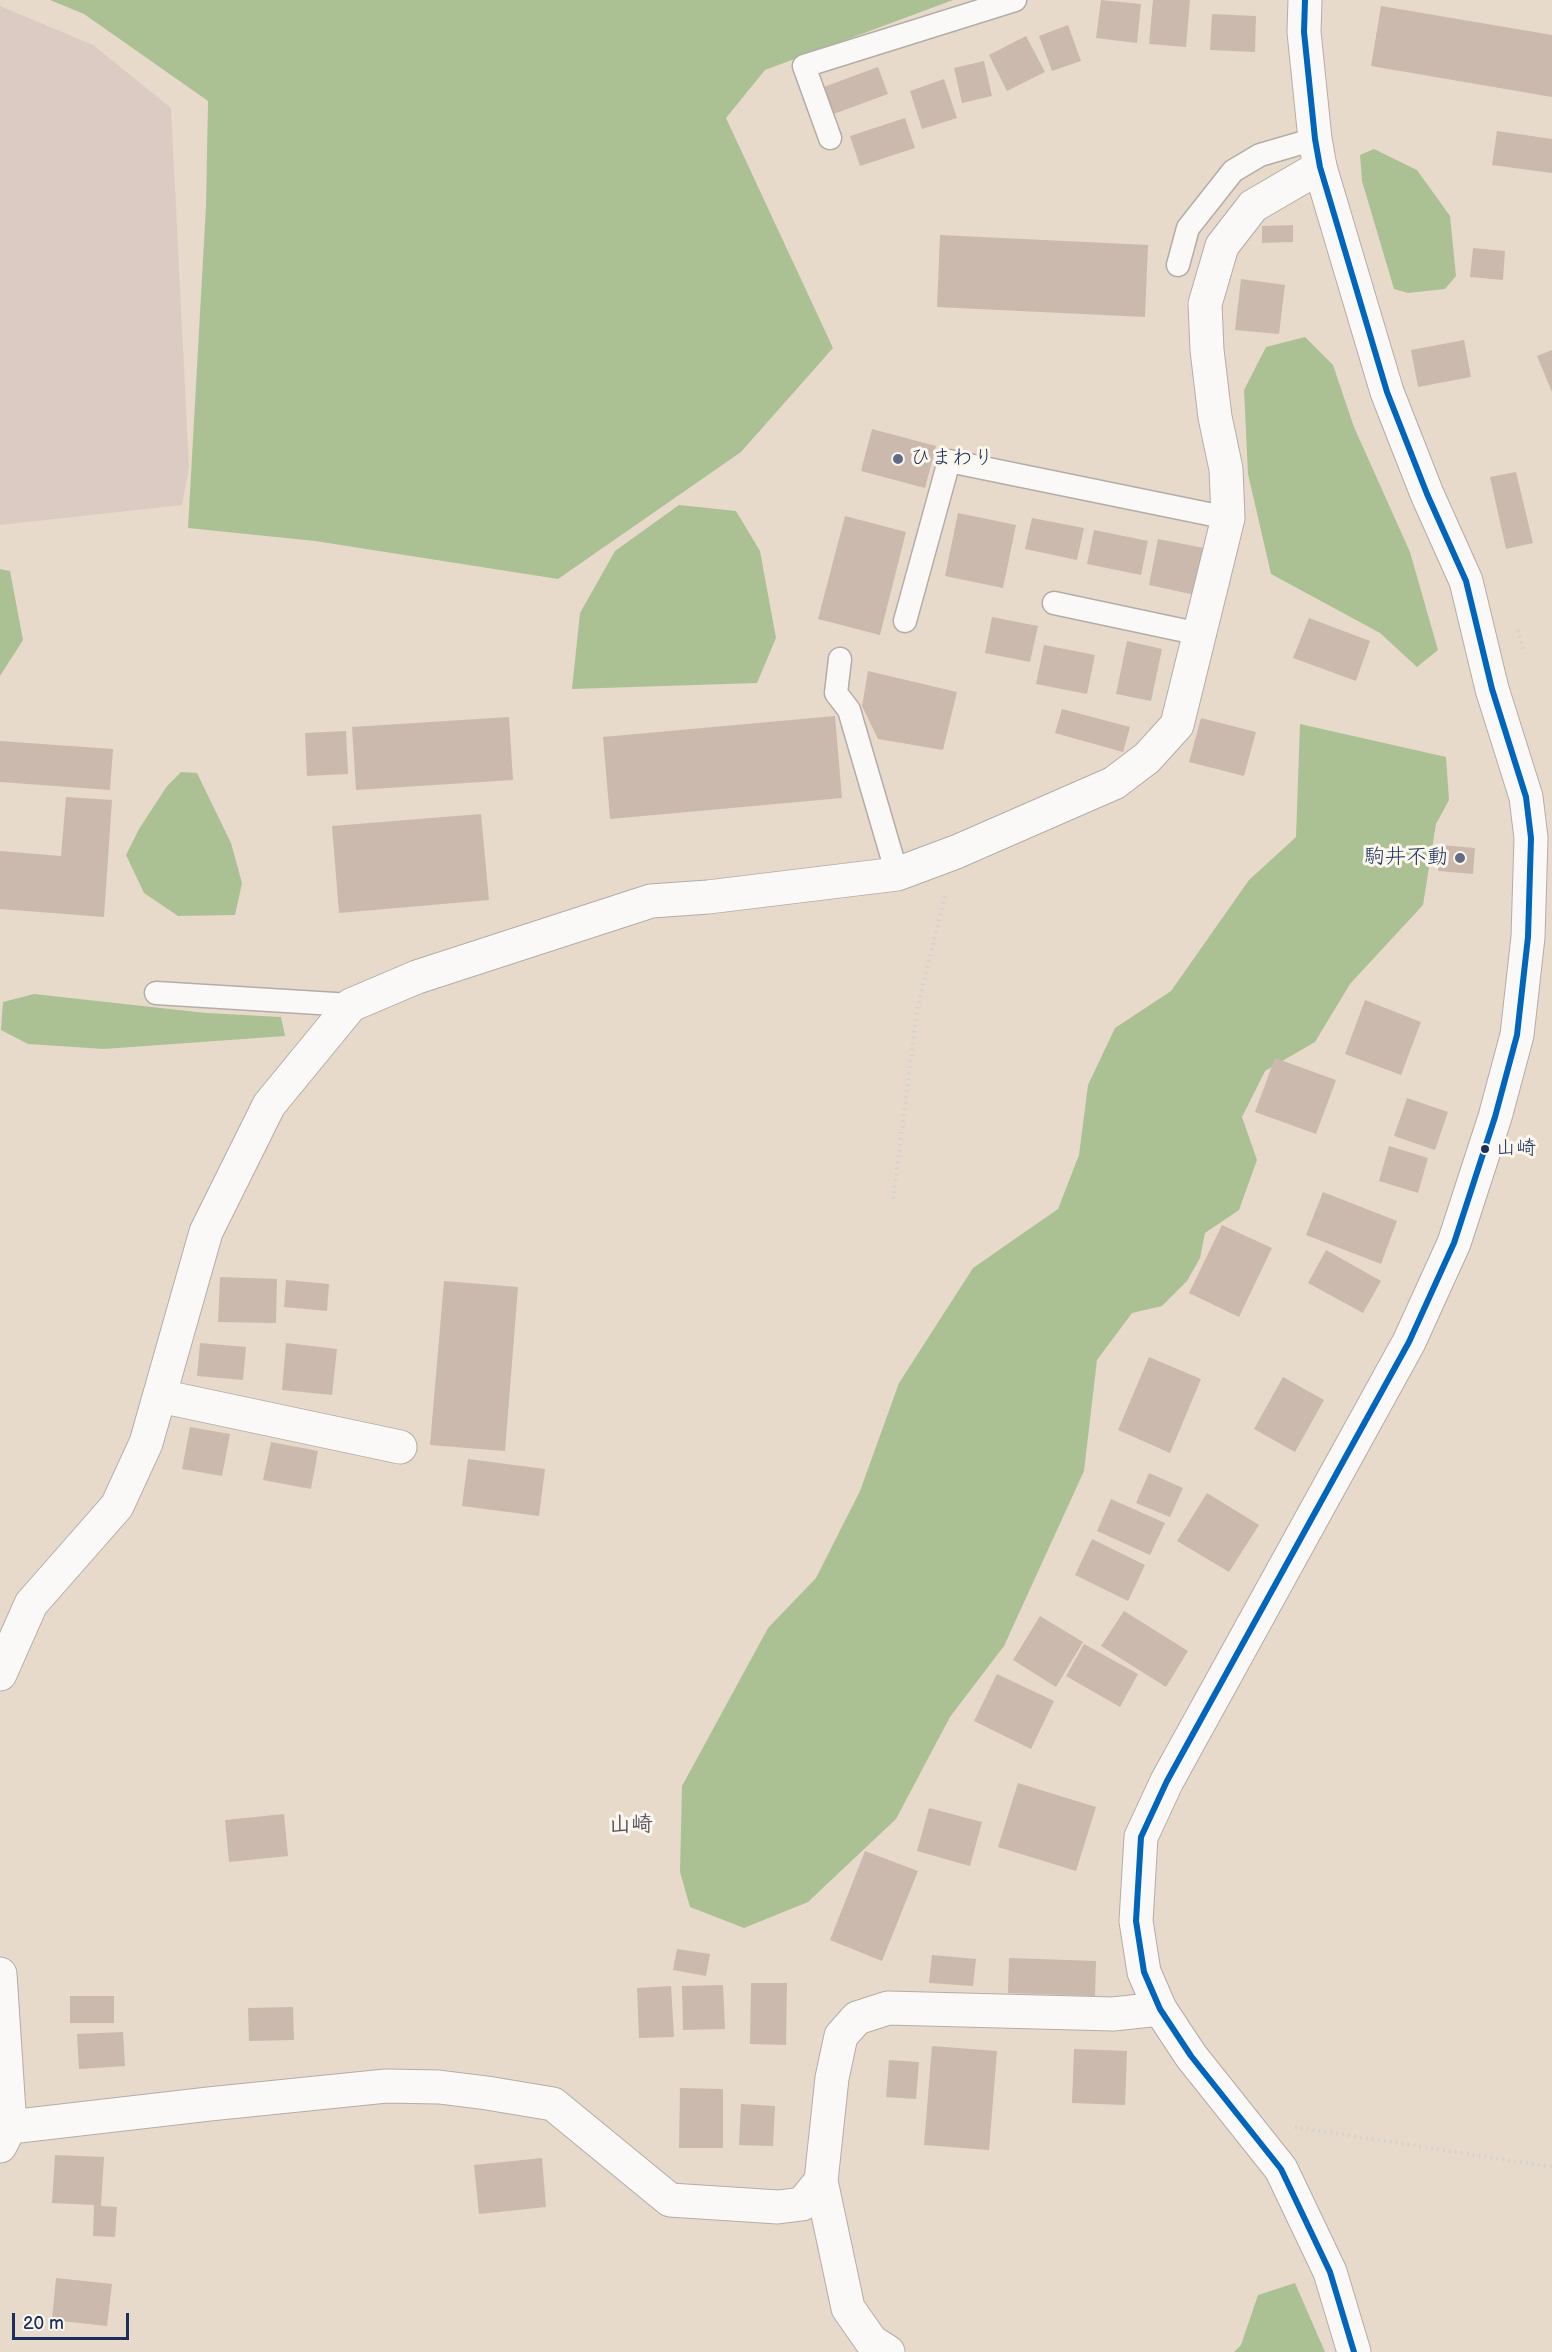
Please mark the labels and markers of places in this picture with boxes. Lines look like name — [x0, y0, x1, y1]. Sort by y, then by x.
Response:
place label: ひまわり — [910, 446, 994, 472]
marker: ひまわり — [891, 452, 905, 466]
place label: 駒井不動 — [1364, 845, 1448, 871]
marker: 駒井不動 — [1453, 851, 1467, 865]
place label: 山崎 — [1496, 1137, 1536, 1161]
marker: 山崎 — [1479, 1143, 1491, 1155]

